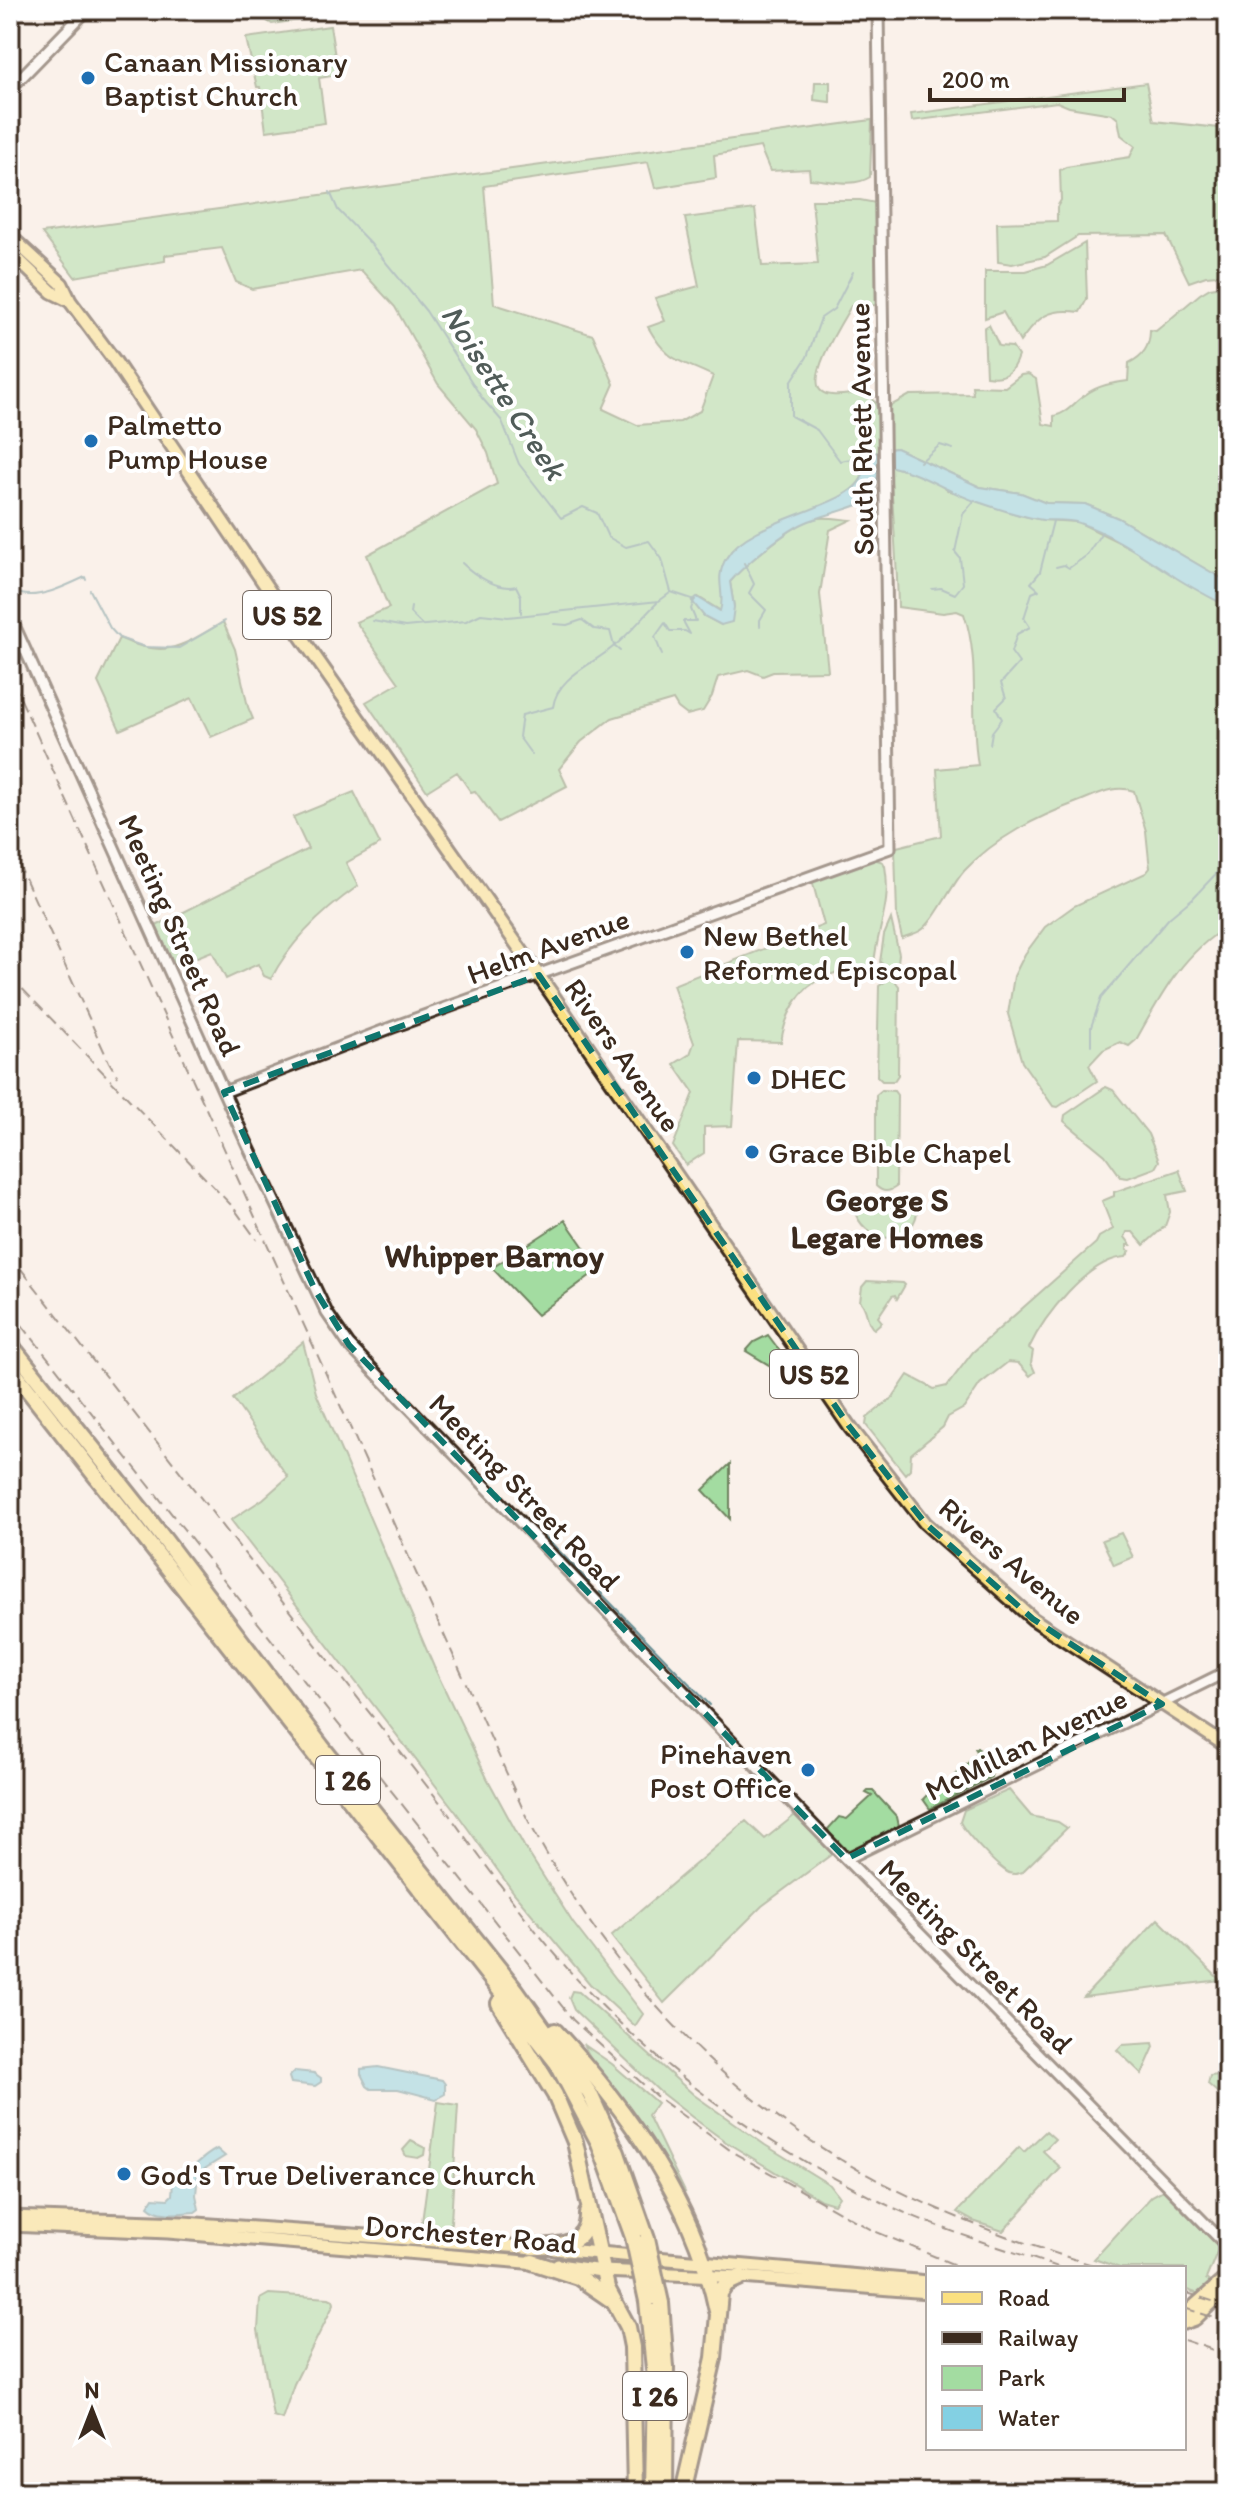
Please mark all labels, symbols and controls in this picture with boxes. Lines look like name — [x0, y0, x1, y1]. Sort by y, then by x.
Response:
place label: Canaan Missionary Baptist Church — [104, 43, 348, 114]
scale bar — [930, 52, 1124, 102]
text: 200 m — [942, 65, 1010, 94]
marker: Canaan Missionary Baptist Church — [79, 69, 97, 87]
water label: Noisette Creek — [433, 297, 575, 488]
street label: South Rhett Avenue — [840, 302, 882, 556]
place label: Palmetto Pump House — [107, 406, 268, 477]
marker: Palmetto Pump House — [82, 432, 100, 450]
road number: US 52 — [243, 591, 331, 639]
street label: Meeting Street Road — [110, 808, 250, 1062]
street label: Helm Avenue — [462, 900, 634, 992]
place label: New Bethel Reformed Episcopal — [703, 917, 957, 988]
marker: New Bethel Reformed Episcopal — [678, 943, 696, 961]
street label: Rivers Avenue — [556, 971, 690, 1139]
place label: DHEC — [770, 1060, 846, 1097]
marker: DHEC — [745, 1069, 763, 1087]
place label: Grace Bible Chapel — [768, 1134, 1011, 1171]
marker: Grace Bible Chapel — [743, 1143, 761, 1161]
district label: George S Legare Homes — [790, 1181, 984, 1256]
district label: Whipper Barnoy — [384, 1237, 605, 1275]
road number: US 52 — [770, 1350, 858, 1398]
street label: Meeting Street Road — [421, 1385, 629, 1599]
street label: Rivers Avenue — [931, 1489, 1093, 1633]
street label: McMillan Avenue — [919, 1679, 1133, 1809]
place label: Pinehaven Post Office — [649, 1735, 792, 1806]
road number: I 26 — [316, 1756, 380, 1804]
marker: Pinehaven Post Office — [799, 1761, 817, 1779]
street label: Meeting Street Road — [871, 1851, 1082, 2062]
place label: God's True Deliverance Church — [140, 2156, 536, 2193]
marker: God's True Deliverance Church — [115, 2165, 133, 2183]
street label: Dorchester Road — [363, 2206, 579, 2262]
legend — [926, 2266, 1186, 2450]
text: Road — [998, 2283, 1050, 2312]
text: Railway — [998, 2323, 1079, 2352]
text: Park — [998, 2363, 1045, 2392]
north arrow — [52, 2370, 132, 2450]
road number: I 26 — [623, 2372, 687, 2420]
text: N — [85, 2377, 99, 2404]
text: Water — [998, 2403, 1060, 2432]

